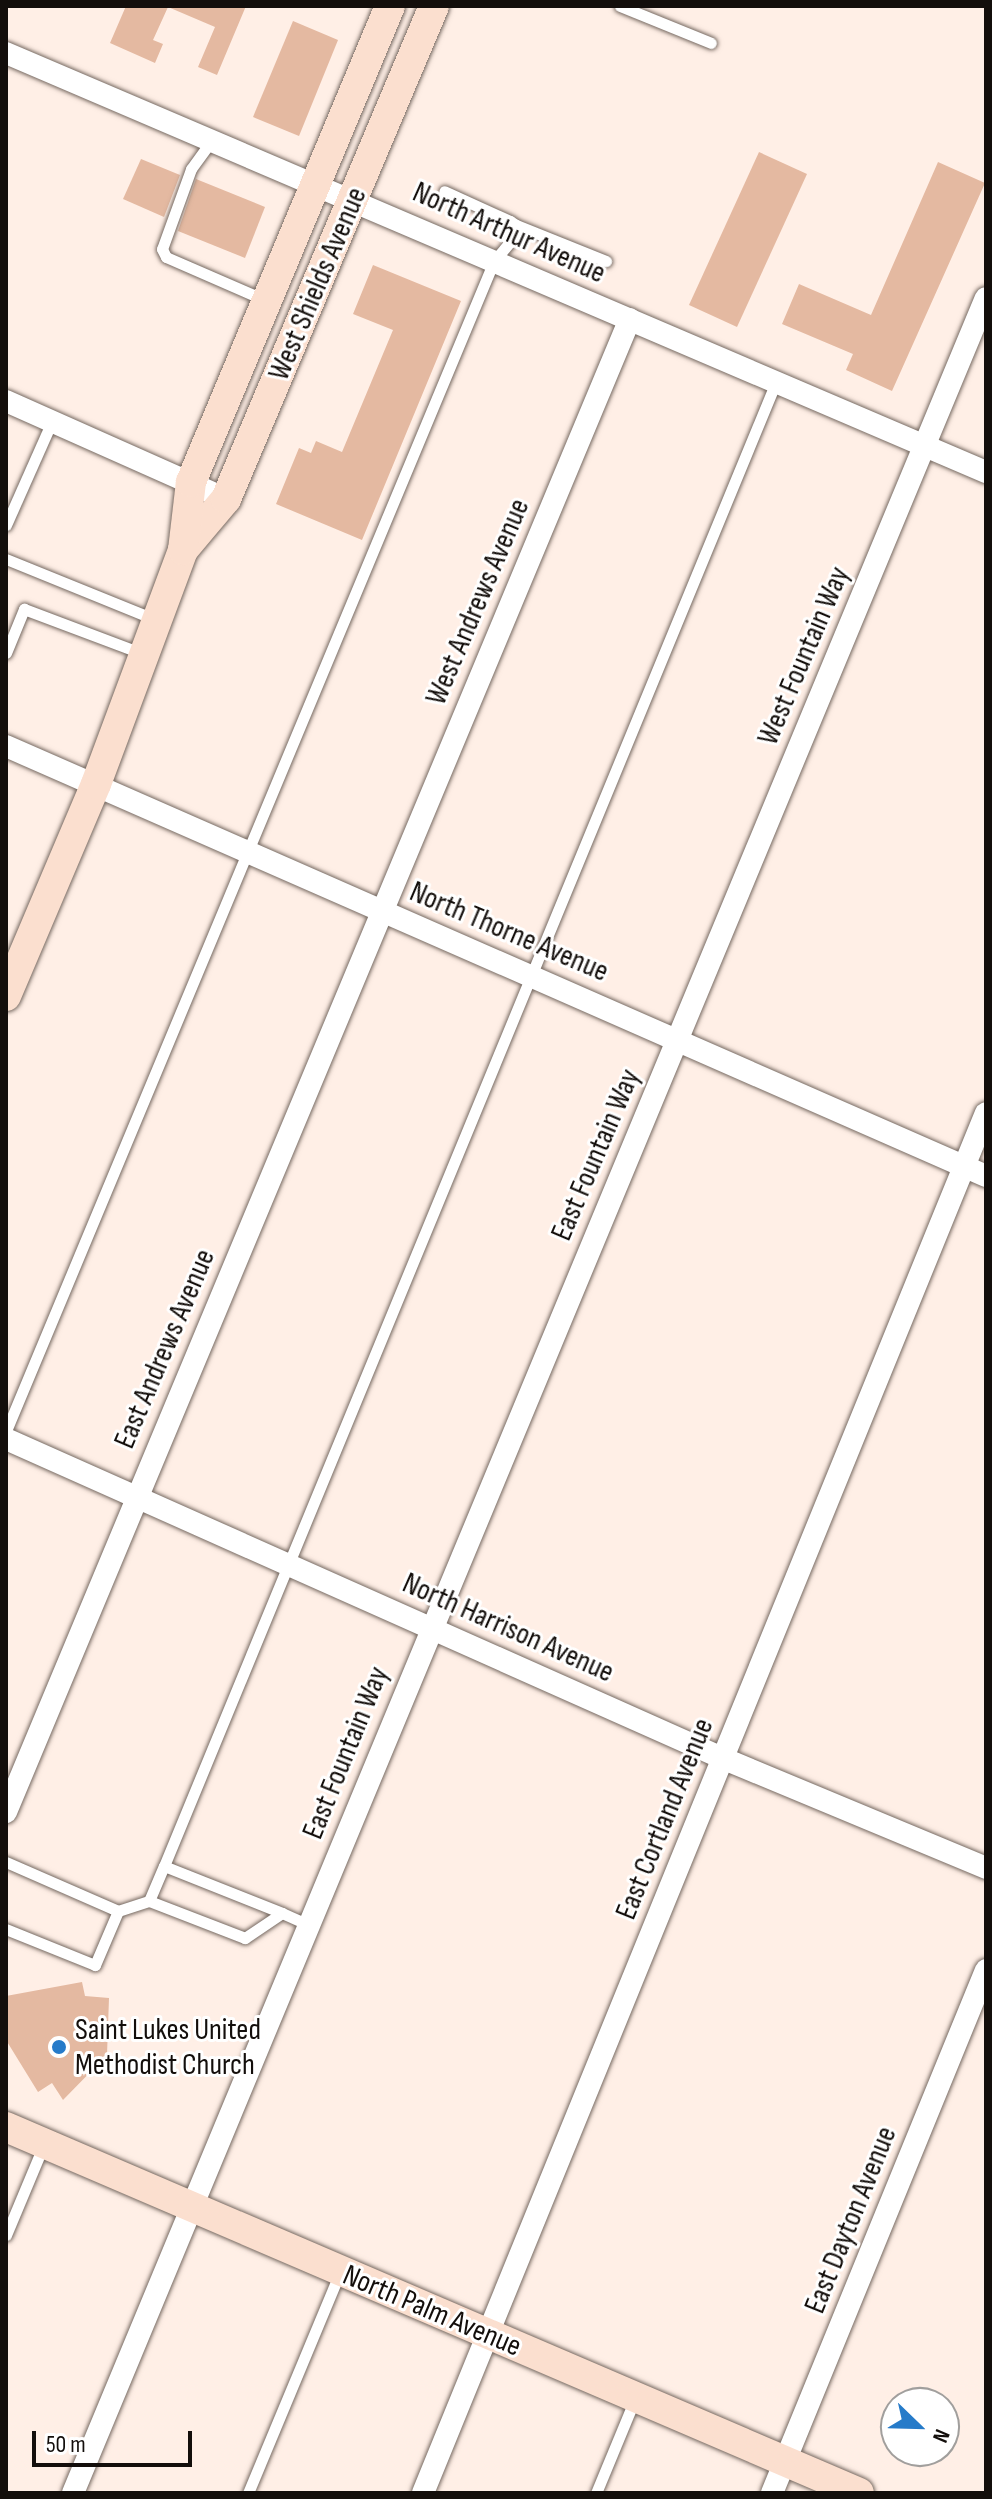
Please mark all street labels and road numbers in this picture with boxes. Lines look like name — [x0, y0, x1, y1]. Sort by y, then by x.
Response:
street label: North Arthur Avenue — [407, 174, 611, 292]
street label: West Shields Avenue — [261, 182, 375, 386]
street label: West Andrews Avenue — [418, 494, 538, 710]
street label: West Fountain Way — [750, 561, 858, 751]
street label: North Thorne Avenue — [404, 874, 614, 990]
street label: East Fountain Way — [544, 1064, 648, 1246]
street label: East Andrews Avenue — [107, 1244, 223, 1454]
street label: North Harrison Avenue — [397, 1565, 619, 1691]
street label: East Fountain Way — [295, 1662, 397, 1844]
street label: East Cortland Avenue — [608, 1713, 722, 1925]
street label: East Dayton Avenue — [797, 2121, 905, 2319]
street label: North Palm Avenue — [337, 2257, 527, 2365]

